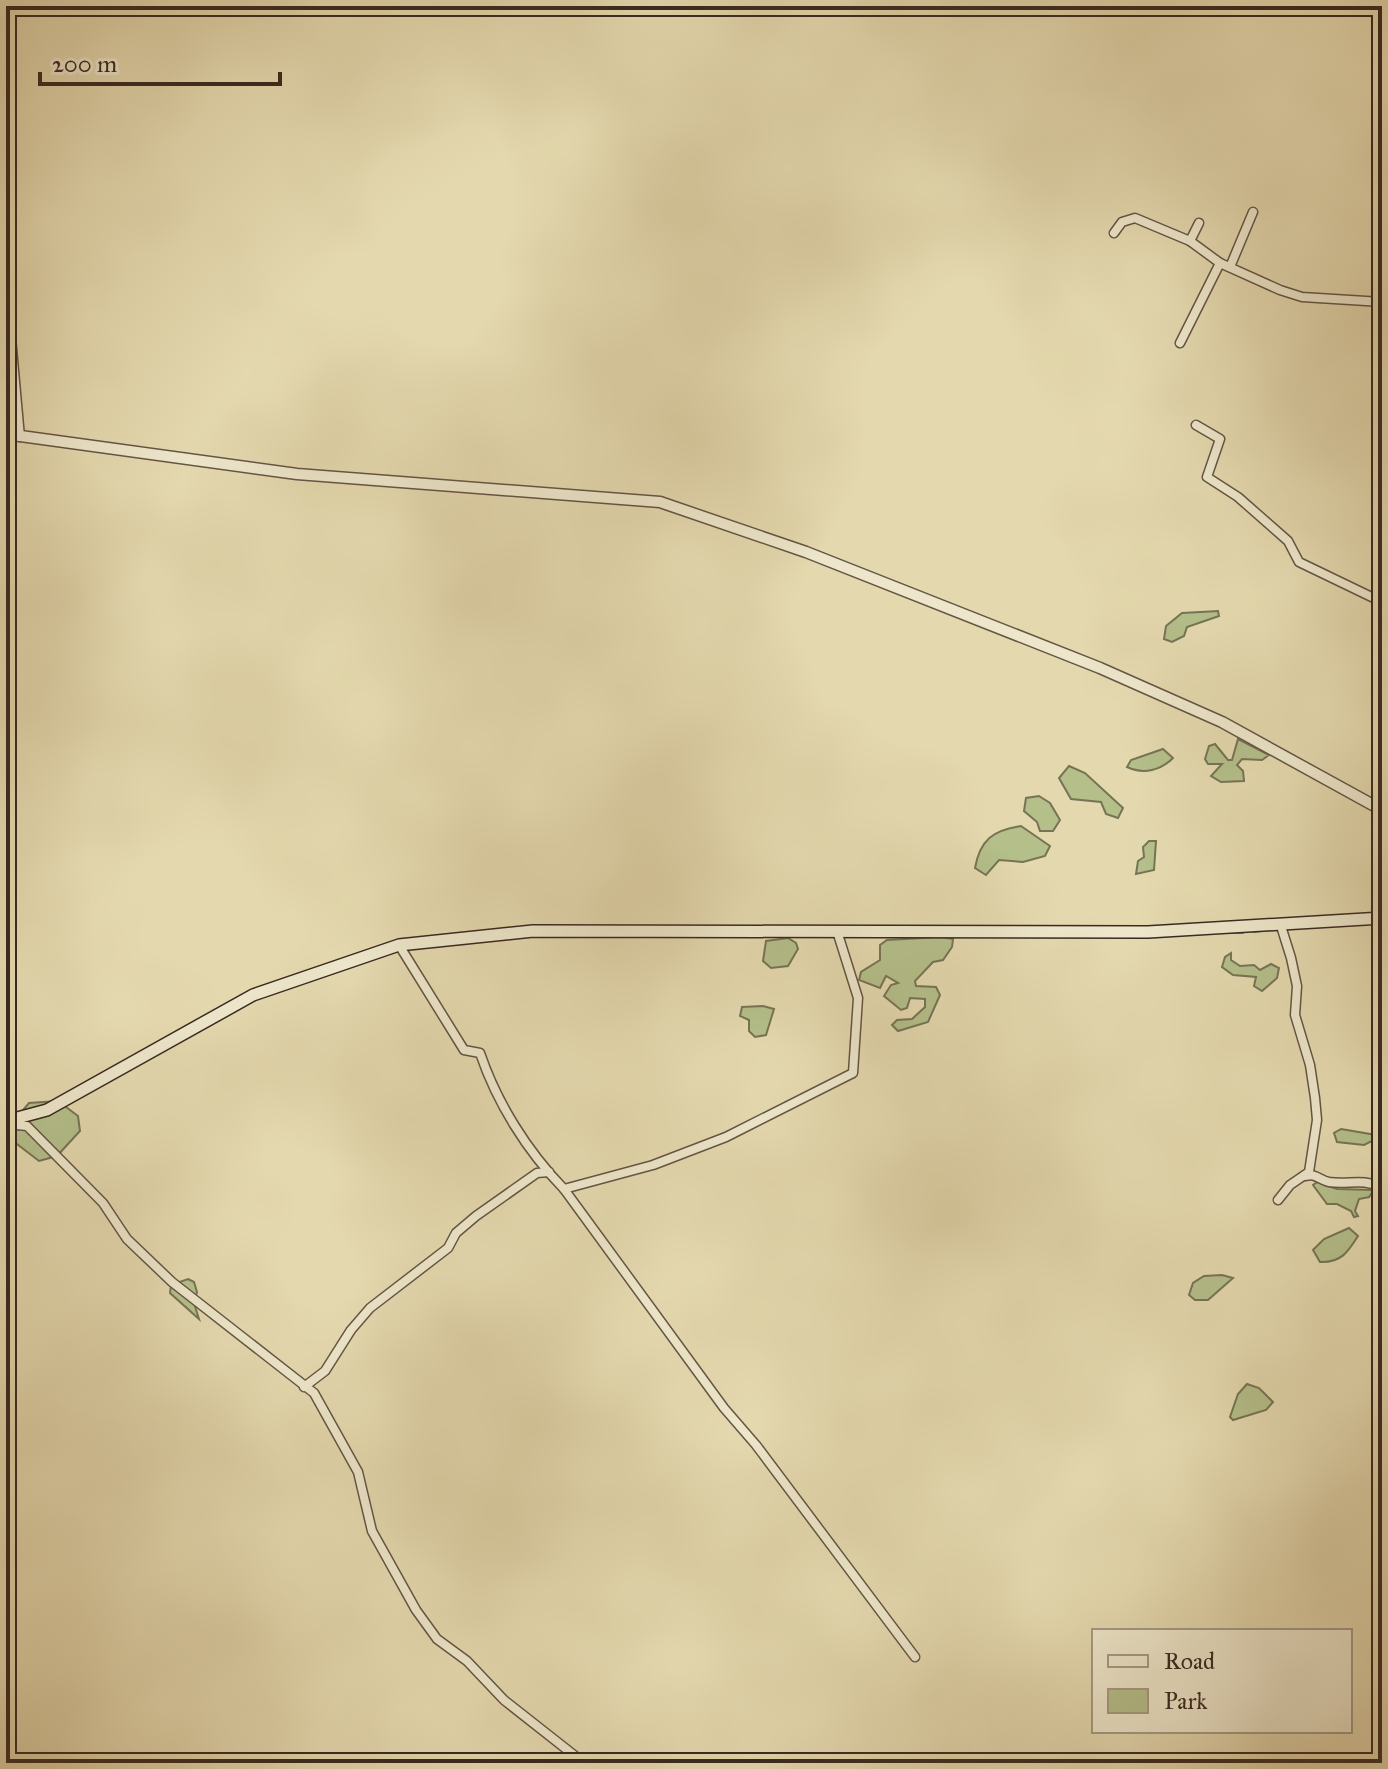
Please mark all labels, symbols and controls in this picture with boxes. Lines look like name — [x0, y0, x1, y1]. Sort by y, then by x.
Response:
scale bar — [40, 36, 280, 86]
text: 200 m — [52, 49, 117, 79]
legend — [1092, 1629, 1352, 1733]
text: Road — [1164, 1646, 1215, 1676]
text: Park — [1164, 1686, 1208, 1716]

